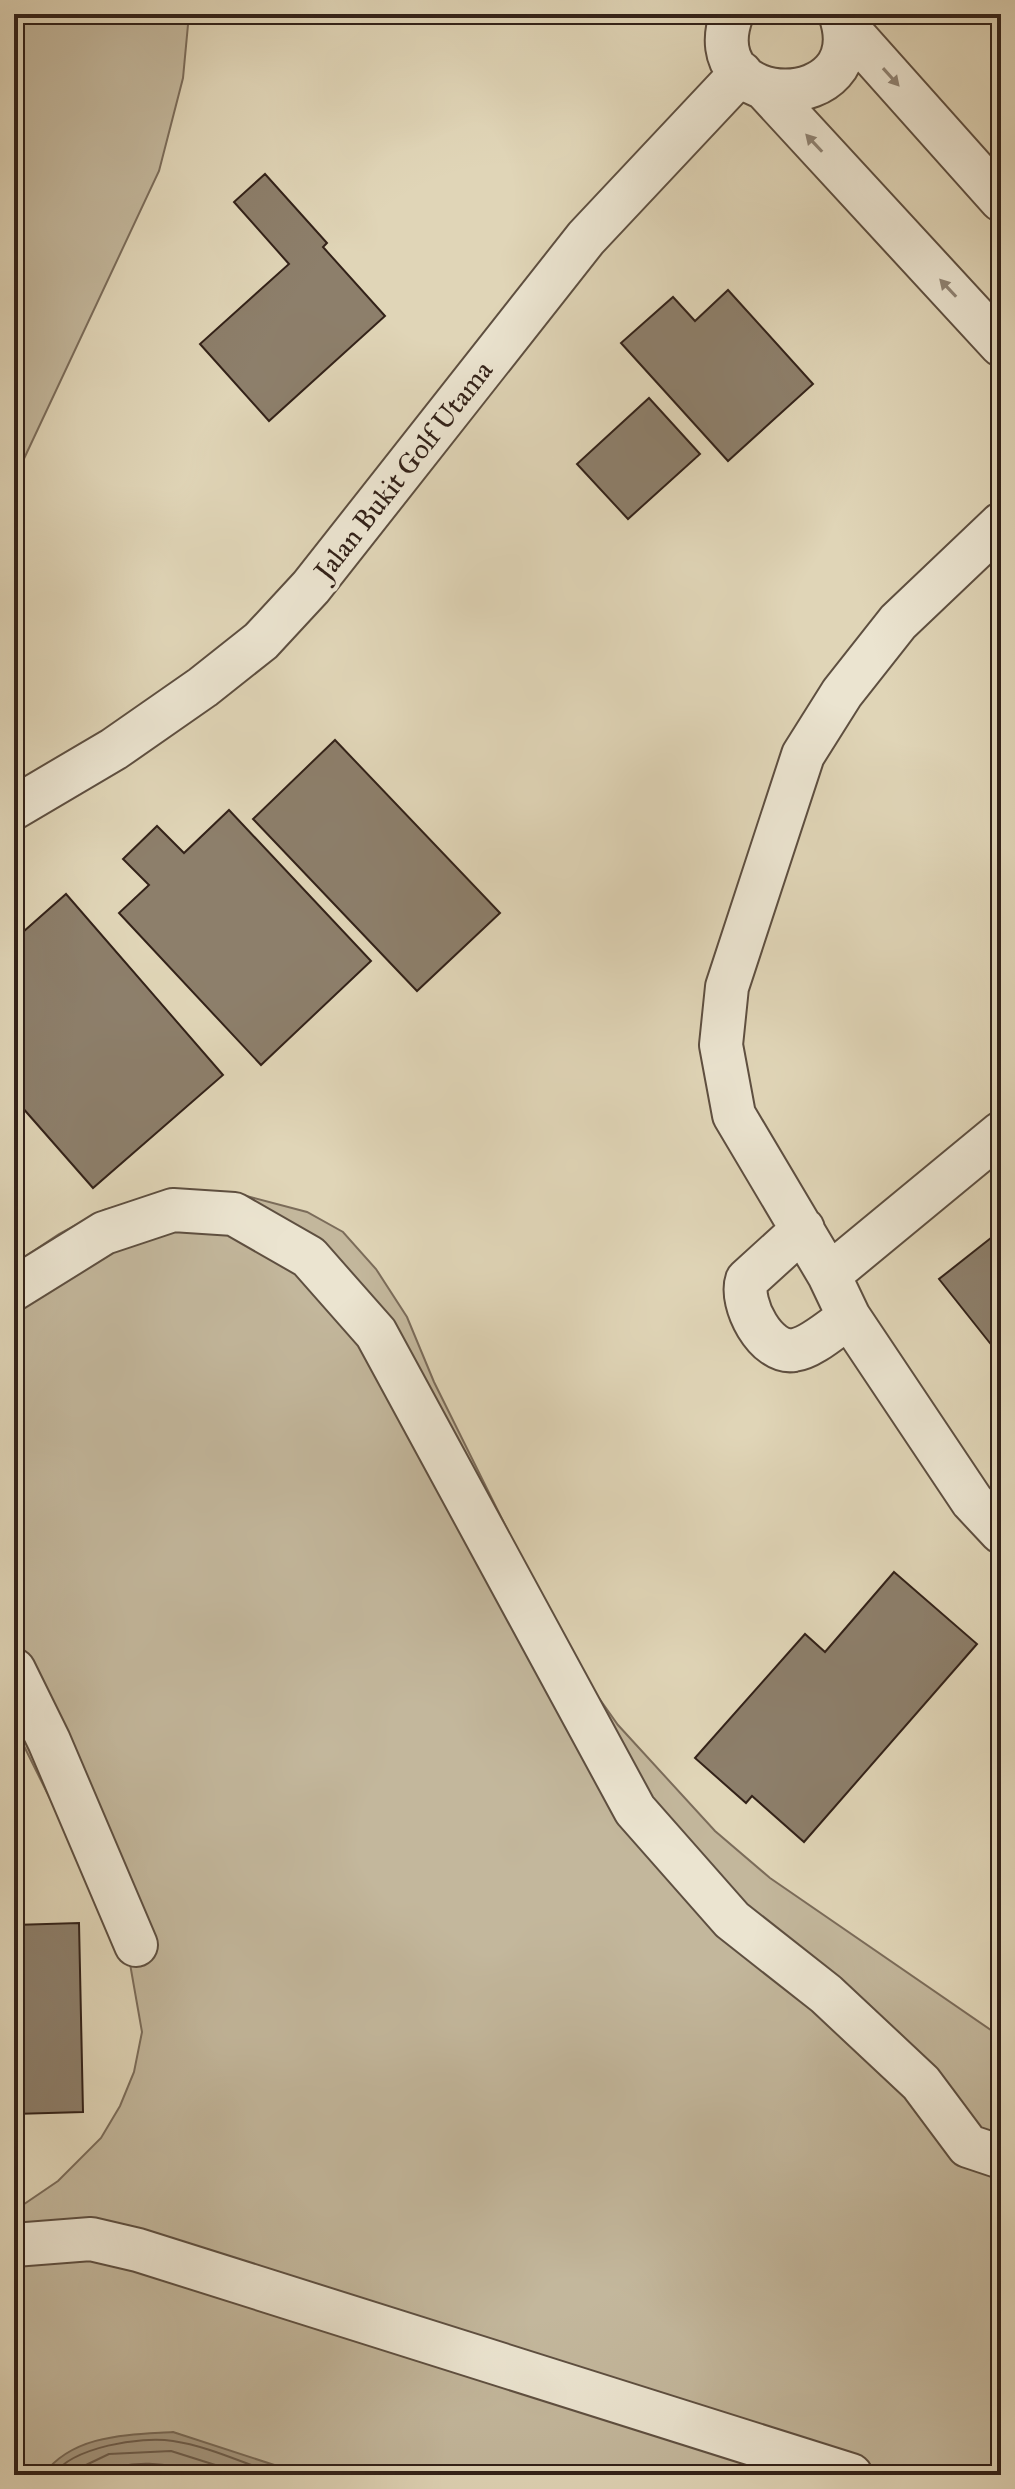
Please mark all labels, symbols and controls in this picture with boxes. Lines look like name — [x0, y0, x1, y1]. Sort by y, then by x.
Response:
one-way arrow — [882, 67, 899, 87]
one-way arrow — [806, 133, 824, 152]
one-way arrow — [940, 278, 958, 297]
street label: Jalan Bukit Golf Utama — [305, 353, 500, 590]

